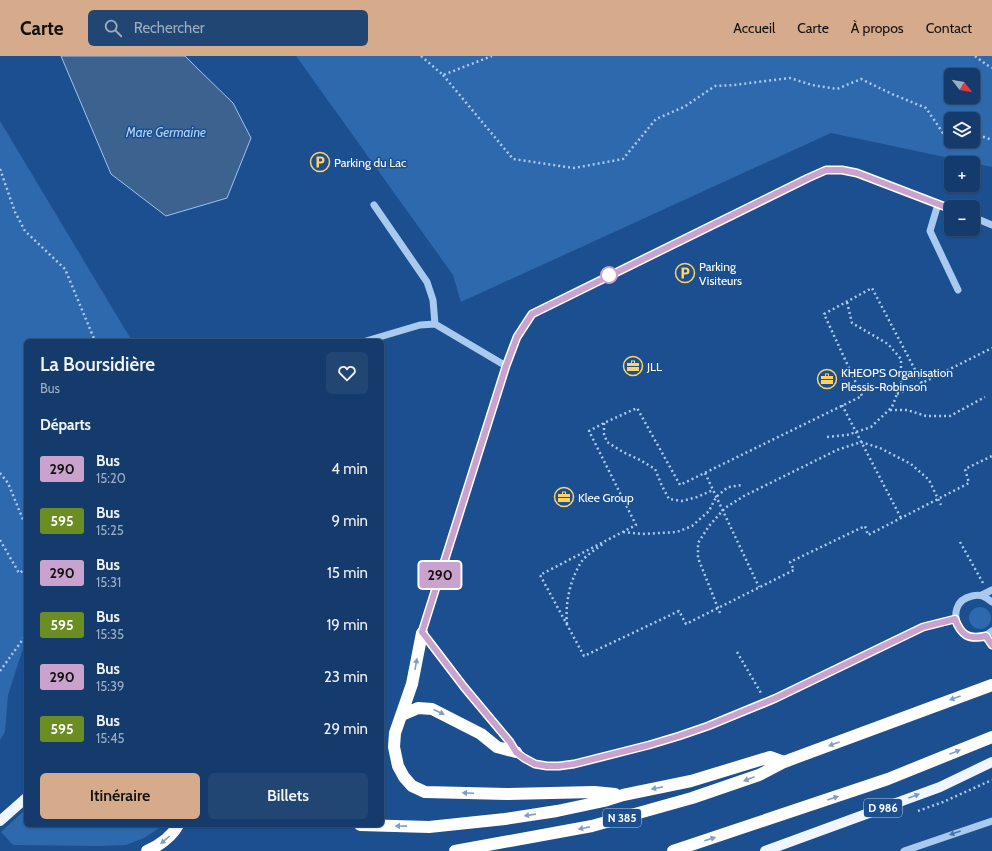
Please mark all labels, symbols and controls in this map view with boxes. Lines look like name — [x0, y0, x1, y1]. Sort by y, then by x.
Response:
search box — [88, 10, 368, 46]
text: Carte — [20, 17, 64, 40]
icon: search — [102, 17, 124, 39]
text: Rechercher — [134, 19, 205, 37]
text: Accueil — [733, 19, 775, 37]
text: Carte — [797, 19, 829, 37]
text: À propos — [851, 19, 904, 37]
text: Contact — [926, 19, 972, 37]
north arrow — [944, 68, 980, 104]
map controls — [944, 68, 980, 236]
button: layers — [944, 112, 980, 148]
water label: Mare Germaine — [125, 124, 206, 140]
parking icon: Parking du Lac — [309, 151, 331, 173]
place label: Parking du Lac — [334, 155, 407, 170]
button: + — [944, 156, 980, 192]
button: − — [944, 200, 980, 236]
place label: Parking Visiteurs — [699, 259, 742, 288]
parking icon: Parking Visiteurs — [674, 262, 696, 284]
unlabelled marker — [600, 266, 618, 284]
button: heart — [326, 352, 368, 394]
text: La Boursidière — [40, 353, 155, 376]
office icon: JLL — [622, 355, 644, 377]
place label: JLL — [646, 359, 662, 374]
place label: KHEOPS Organisation Plessis-Robinson — [841, 365, 953, 394]
office icon: KHEOPS Organisation Plessis-Robinson — [816, 368, 838, 390]
text: Bus — [40, 380, 60, 396]
text: Départs — [40, 416, 91, 434]
text: Bus — [96, 452, 120, 470]
text: 290 — [49, 460, 75, 478]
text: 4 min — [331, 460, 368, 478]
text: 15:20 — [96, 470, 126, 486]
office icon: Klee Group — [553, 486, 575, 508]
place label: Klee Group — [578, 490, 634, 505]
text: Bus — [96, 504, 120, 522]
text: 595 — [51, 512, 73, 530]
text: 9 min — [331, 512, 368, 530]
text: 15:25 — [96, 522, 124, 538]
text: Bus — [96, 556, 120, 574]
line badge: 290 — [417, 562, 463, 588]
text: 290 — [49, 564, 75, 582]
text: 15 min — [327, 564, 368, 582]
text: 290 — [427, 566, 453, 584]
text: 15:31 — [96, 574, 121, 590]
text: Bus — [96, 608, 120, 626]
text: 595 — [51, 616, 73, 634]
text: 19 min — [326, 616, 368, 634]
text: 15:35 — [96, 626, 124, 642]
one-way arrow — [413, 658, 419, 670]
text: Bus — [96, 660, 120, 678]
text: 290 — [49, 668, 75, 686]
text: 23 min — [324, 668, 368, 686]
text: 15:39 — [96, 678, 124, 694]
one-way arrow — [949, 696, 961, 702]
one-way arrow — [433, 709, 445, 715]
text: Bus — [96, 712, 120, 730]
text: 595 — [51, 720, 73, 738]
text: 29 min — [324, 720, 368, 738]
text: 15:45 — [96, 730, 125, 746]
one-way arrow — [827, 741, 839, 747]
one-way arrow — [949, 749, 960, 755]
button: Itinéraire — [40, 773, 200, 819]
button: Billets — [208, 773, 368, 819]
one-way arrow — [742, 776, 754, 782]
one-way arrow — [651, 785, 663, 791]
one-way arrow — [461, 790, 474, 796]
one-way arrow — [908, 793, 920, 799]
one-way arrow — [827, 794, 839, 800]
road number: D 986 — [864, 799, 902, 817]
road number: N 385 — [603, 809, 641, 827]
one-way arrow — [524, 812, 536, 818]
one-way arrow — [395, 823, 407, 830]
one-way arrow — [578, 825, 590, 831]
one-way arrow — [949, 830, 961, 836]
one-way arrow — [159, 836, 170, 845]
one-way arrow — [704, 836, 716, 842]

